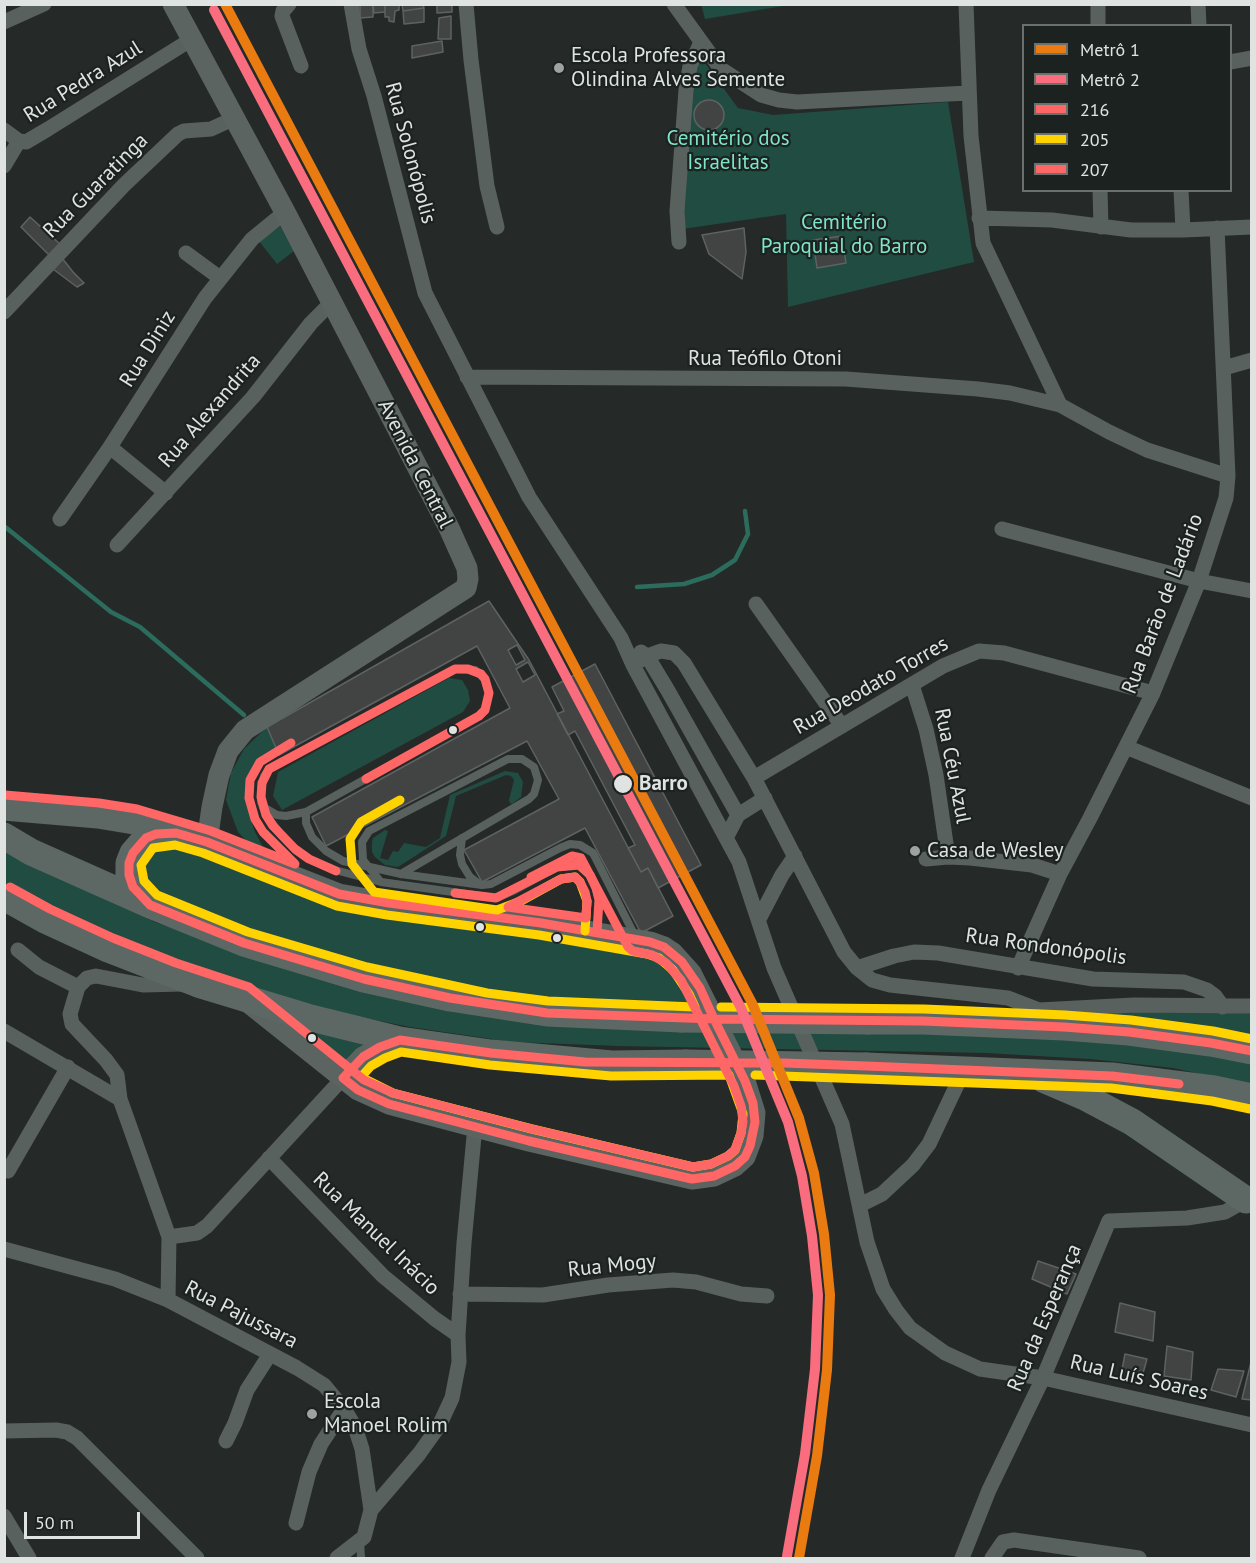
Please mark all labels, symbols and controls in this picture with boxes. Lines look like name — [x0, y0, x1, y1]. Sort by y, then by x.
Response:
legend — [1022, 24, 1232, 192]
street label: Rua Pedra Azul — [19, 36, 147, 128]
text: Metrô 1 — [1080, 38, 1140, 61]
place label: Escola Professora Olindina Alves Semente — [571, 43, 785, 93]
marker: Escola Professora Olindina Alves Semente — [552, 61, 566, 75]
text: Metrô 2 — [1080, 68, 1140, 91]
street label: Rua Solonópolis — [379, 80, 441, 226]
text: 216 — [1080, 98, 1109, 121]
park label: Cemitério dos Israelitas — [666, 126, 790, 176]
street label: Rua Guaratinga — [38, 128, 154, 244]
text: 205 — [1080, 128, 1109, 151]
text: 207 — [1080, 158, 1109, 181]
park label: Cemitério Paroquial do Barro — [761, 210, 927, 260]
street label: Rua Diniz — [115, 306, 181, 392]
street label: Rua Teófilo Otoni — [688, 346, 842, 372]
street label: Rua Alexandrita — [154, 349, 266, 473]
street label: Avenida Central — [372, 396, 458, 532]
street label: Rua Barão de Ladário — [1117, 510, 1209, 698]
street label: Rua Deodato Torres — [789, 631, 953, 741]
street label: Rua Céu Azul — [928, 706, 976, 826]
unlabelled marker — [447, 724, 459, 736]
place label: Barro — [639, 771, 688, 797]
marker: Barro — [612, 773, 634, 795]
place label: Casa de Wesley — [927, 838, 1064, 864]
marker: Casa de Wesley — [908, 844, 922, 858]
unlabelled marker — [474, 921, 486, 933]
street label: Rua Rondonópolis — [964, 923, 1128, 971]
unlabelled marker — [551, 932, 563, 944]
unlabelled marker — [306, 1032, 318, 1044]
street label: Rua Manuel Inácio — [307, 1167, 445, 1301]
street label: Rua da Esperança — [1003, 1240, 1087, 1396]
street label: Rua Mogy — [567, 1249, 657, 1283]
street label: Rua Pajussara — [180, 1276, 302, 1354]
street label: Rua Luís Soares — [1068, 1350, 1210, 1406]
place label: Escola Manoel Rolim — [324, 1389, 448, 1439]
marker: Escola Manoel Rolim — [305, 1407, 319, 1421]
scale bar — [27, 1500, 142, 1538]
text: 50 m — [35, 1511, 74, 1534]

